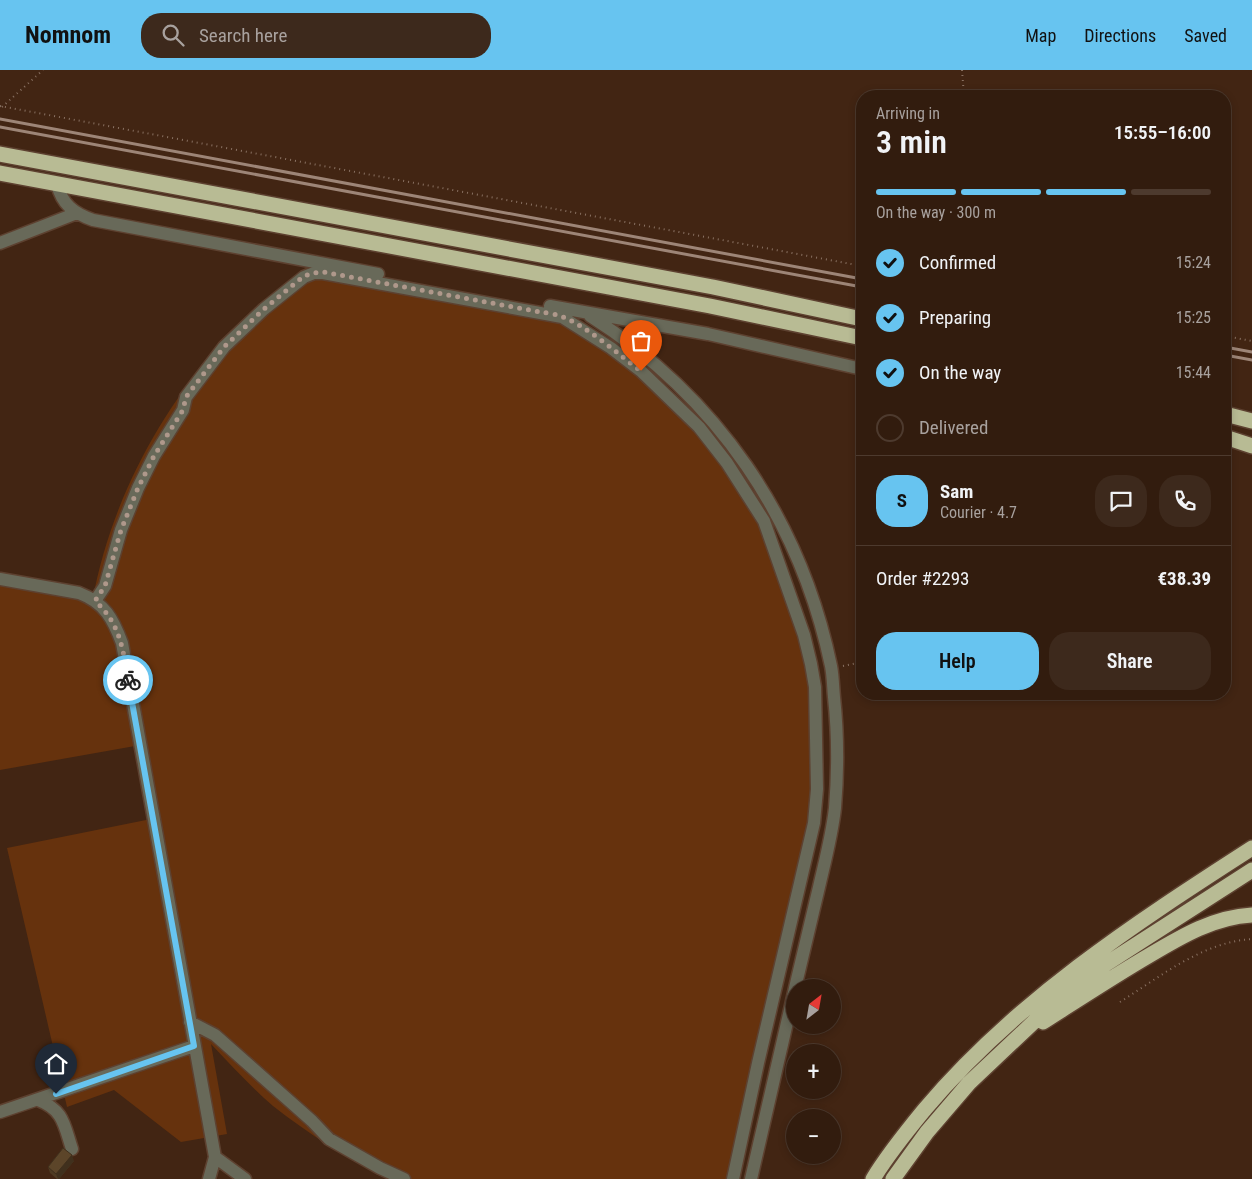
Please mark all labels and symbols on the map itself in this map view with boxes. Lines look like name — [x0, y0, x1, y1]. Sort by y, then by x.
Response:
pin — [620, 320, 662, 371]
courier — [103, 655, 153, 705]
north arrow — [786, 979, 841, 1034]
pin — [35, 1043, 77, 1094]

